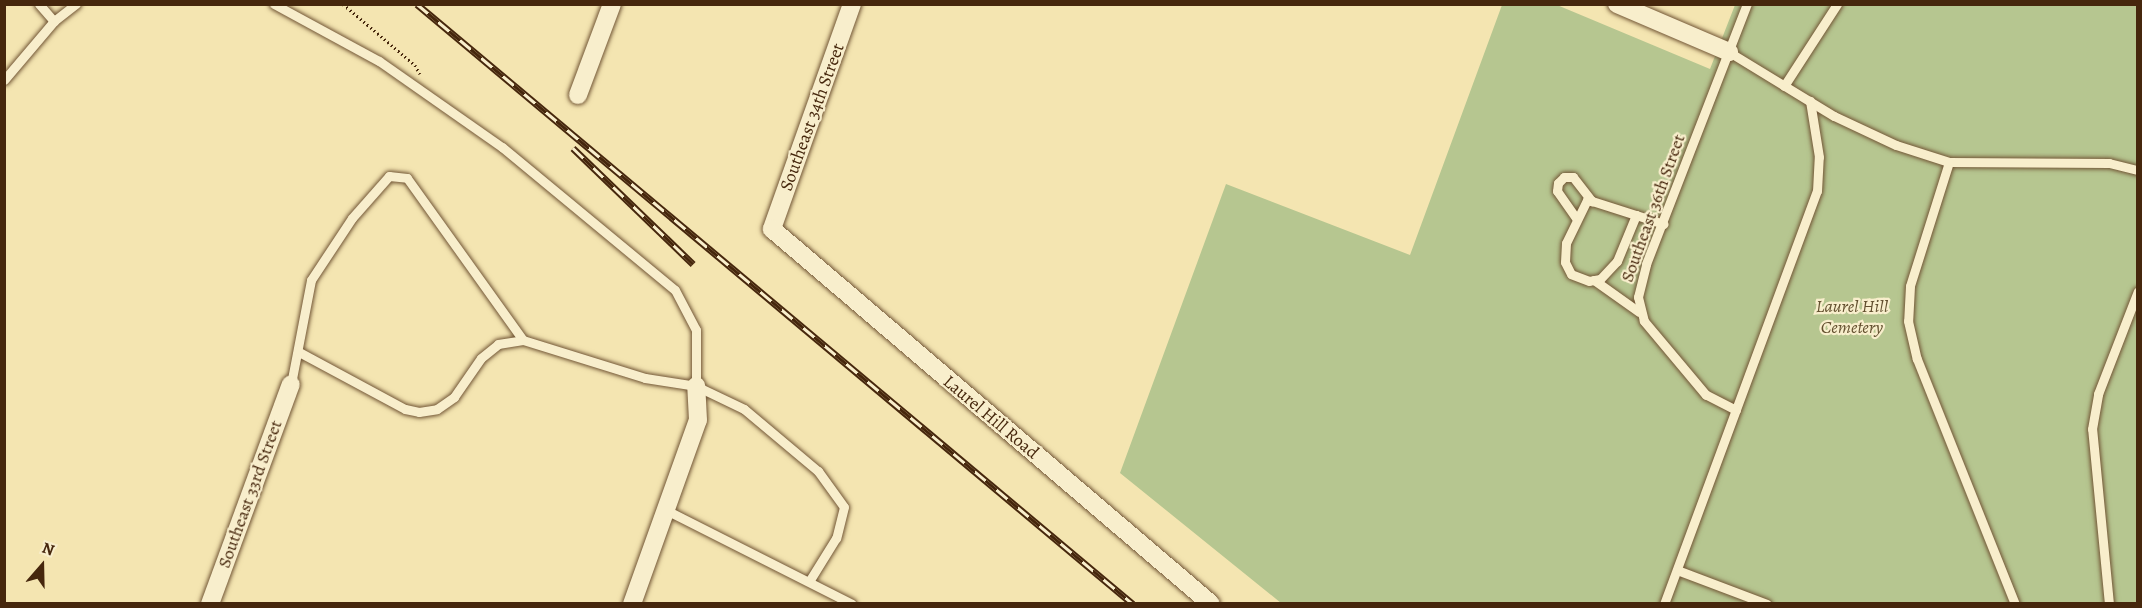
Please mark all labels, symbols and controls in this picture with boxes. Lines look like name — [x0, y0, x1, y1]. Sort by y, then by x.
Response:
street label: Southeast 34th Street — [775, 40, 849, 194]
street label: Southeast 36th Street — [1616, 131, 1690, 285]
park label: Laurel Hill Cemetery — [1816, 296, 1888, 338]
street label: Laurel Hill Road — [939, 371, 1043, 463]
street label: Southeast 33rd Street — [213, 417, 287, 571]
north arrow — [12, 536, 72, 596]
text: N — [39, 537, 57, 561]

